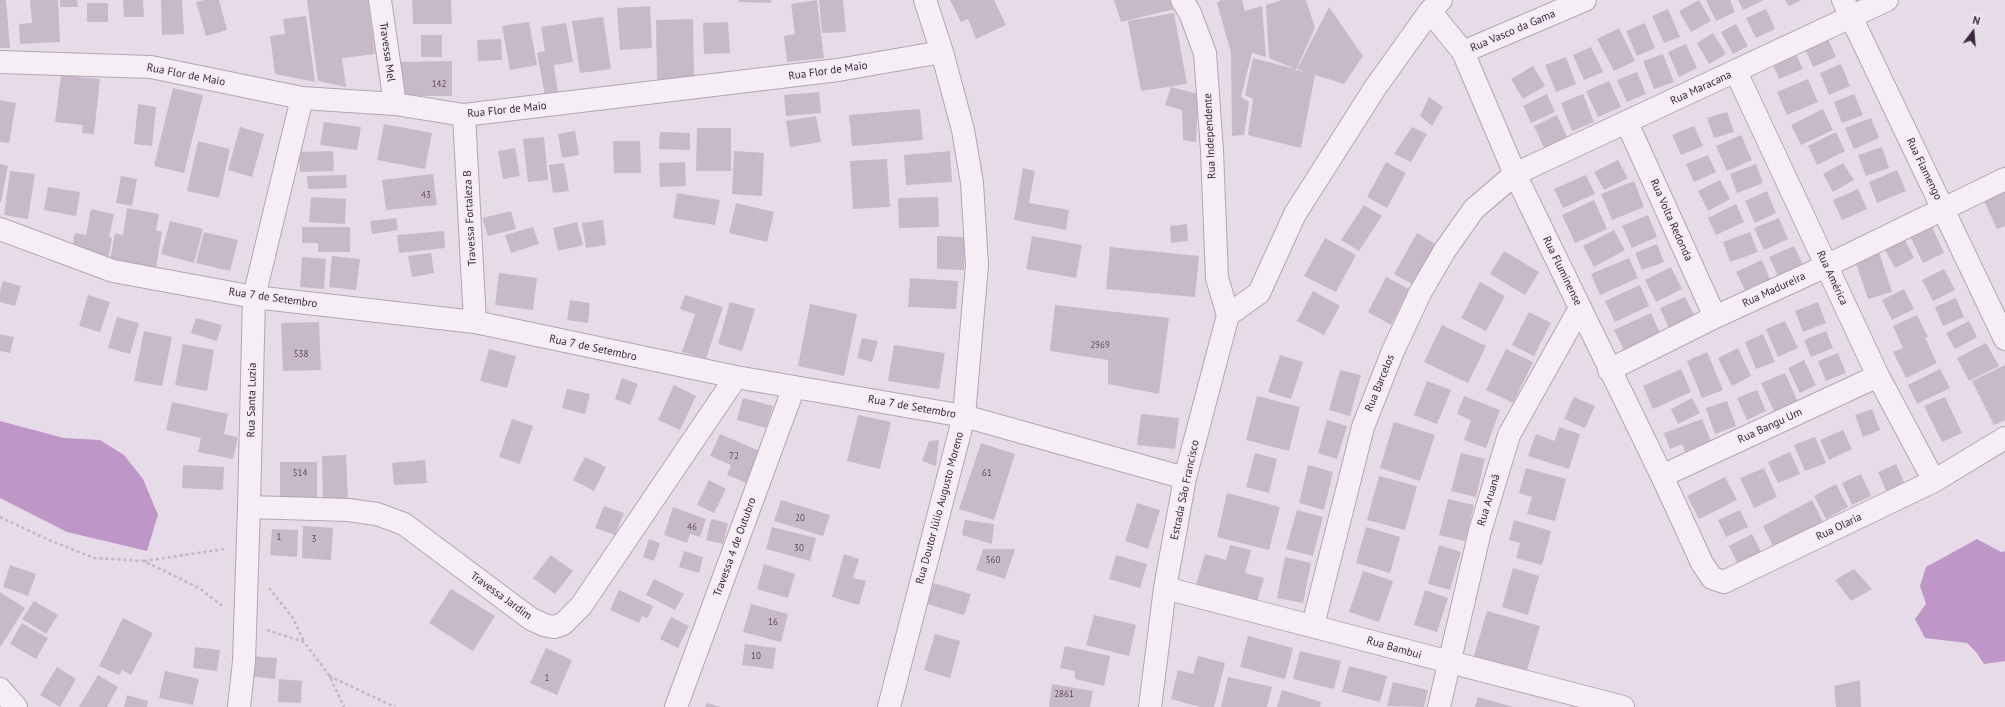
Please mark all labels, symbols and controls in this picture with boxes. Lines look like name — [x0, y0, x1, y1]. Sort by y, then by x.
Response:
street label: Rua Vasco da Gama — [1469, 7, 1557, 55]
north arrow — [1953, 12, 1993, 52]
text: N — [1971, 13, 1982, 28]
street label: Travessa Mel — [376, 21, 398, 83]
street label: Rua Flor de Maio — [788, 59, 868, 83]
street label: Rua Flor de Maio — [146, 61, 226, 89]
street label: Rua Maracana — [1668, 68, 1734, 108]
house number: 142 — [432, 79, 446, 89]
street label: Rua Independente — [1201, 93, 1219, 179]
street label: Rua Flor de Maio — [467, 99, 547, 121]
street label: Rua Flamengo — [1903, 136, 1945, 202]
street label: Travessa Fortaleza B — [461, 170, 479, 266]
street label: Rua Volta Redonda — [1647, 177, 1695, 263]
house number: 43 — [421, 190, 431, 200]
street label: Rua Fluminense — [1540, 234, 1584, 308]
street label: Rua América — [1814, 249, 1850, 307]
street label: Rua Madureira — [1740, 270, 1808, 310]
street label: Rua 7 de Setembro — [228, 285, 318, 311]
street label: Rua 7 de Setembro — [548, 332, 638, 364]
house number: 2969 — [1090, 340, 1110, 350]
house number: 538 — [294, 349, 308, 359]
street label: Rua Barcelos — [1363, 353, 1397, 413]
street label: Rua Santa Luzia — [245, 362, 259, 438]
street label: Rua 7 de Setembro — [867, 393, 957, 421]
street label: Rua Bangu Um — [1736, 405, 1804, 447]
street label: Rua Doutor Júlio Augusto Moreno — [913, 430, 967, 586]
street label: Estrada São Francisco — [1168, 439, 1202, 541]
house number: 72 — [729, 451, 739, 461]
house number: 514 — [293, 468, 307, 478]
house number: 61 — [982, 468, 992, 478]
street label: Rua Aruanã — [1475, 472, 1503, 528]
street label: Travessa 4 de Outubro — [711, 496, 759, 598]
street label: Rua Olaria — [1814, 510, 1864, 544]
house number: 20 — [795, 513, 805, 523]
house number: 46 — [687, 522, 697, 532]
house number: 1 — [277, 532, 281, 542]
house number: 3 — [312, 534, 316, 544]
house number: 30 — [794, 543, 804, 553]
house number: 560 — [986, 555, 1000, 565]
street label: Travessa Jardim — [468, 569, 534, 623]
house number: 16 — [768, 617, 778, 627]
street label: Rua Bambui — [1365, 634, 1423, 662]
house number: 10 — [751, 651, 761, 661]
house number: 1 — [545, 673, 549, 683]
house number: 2861 — [1054, 689, 1074, 699]

